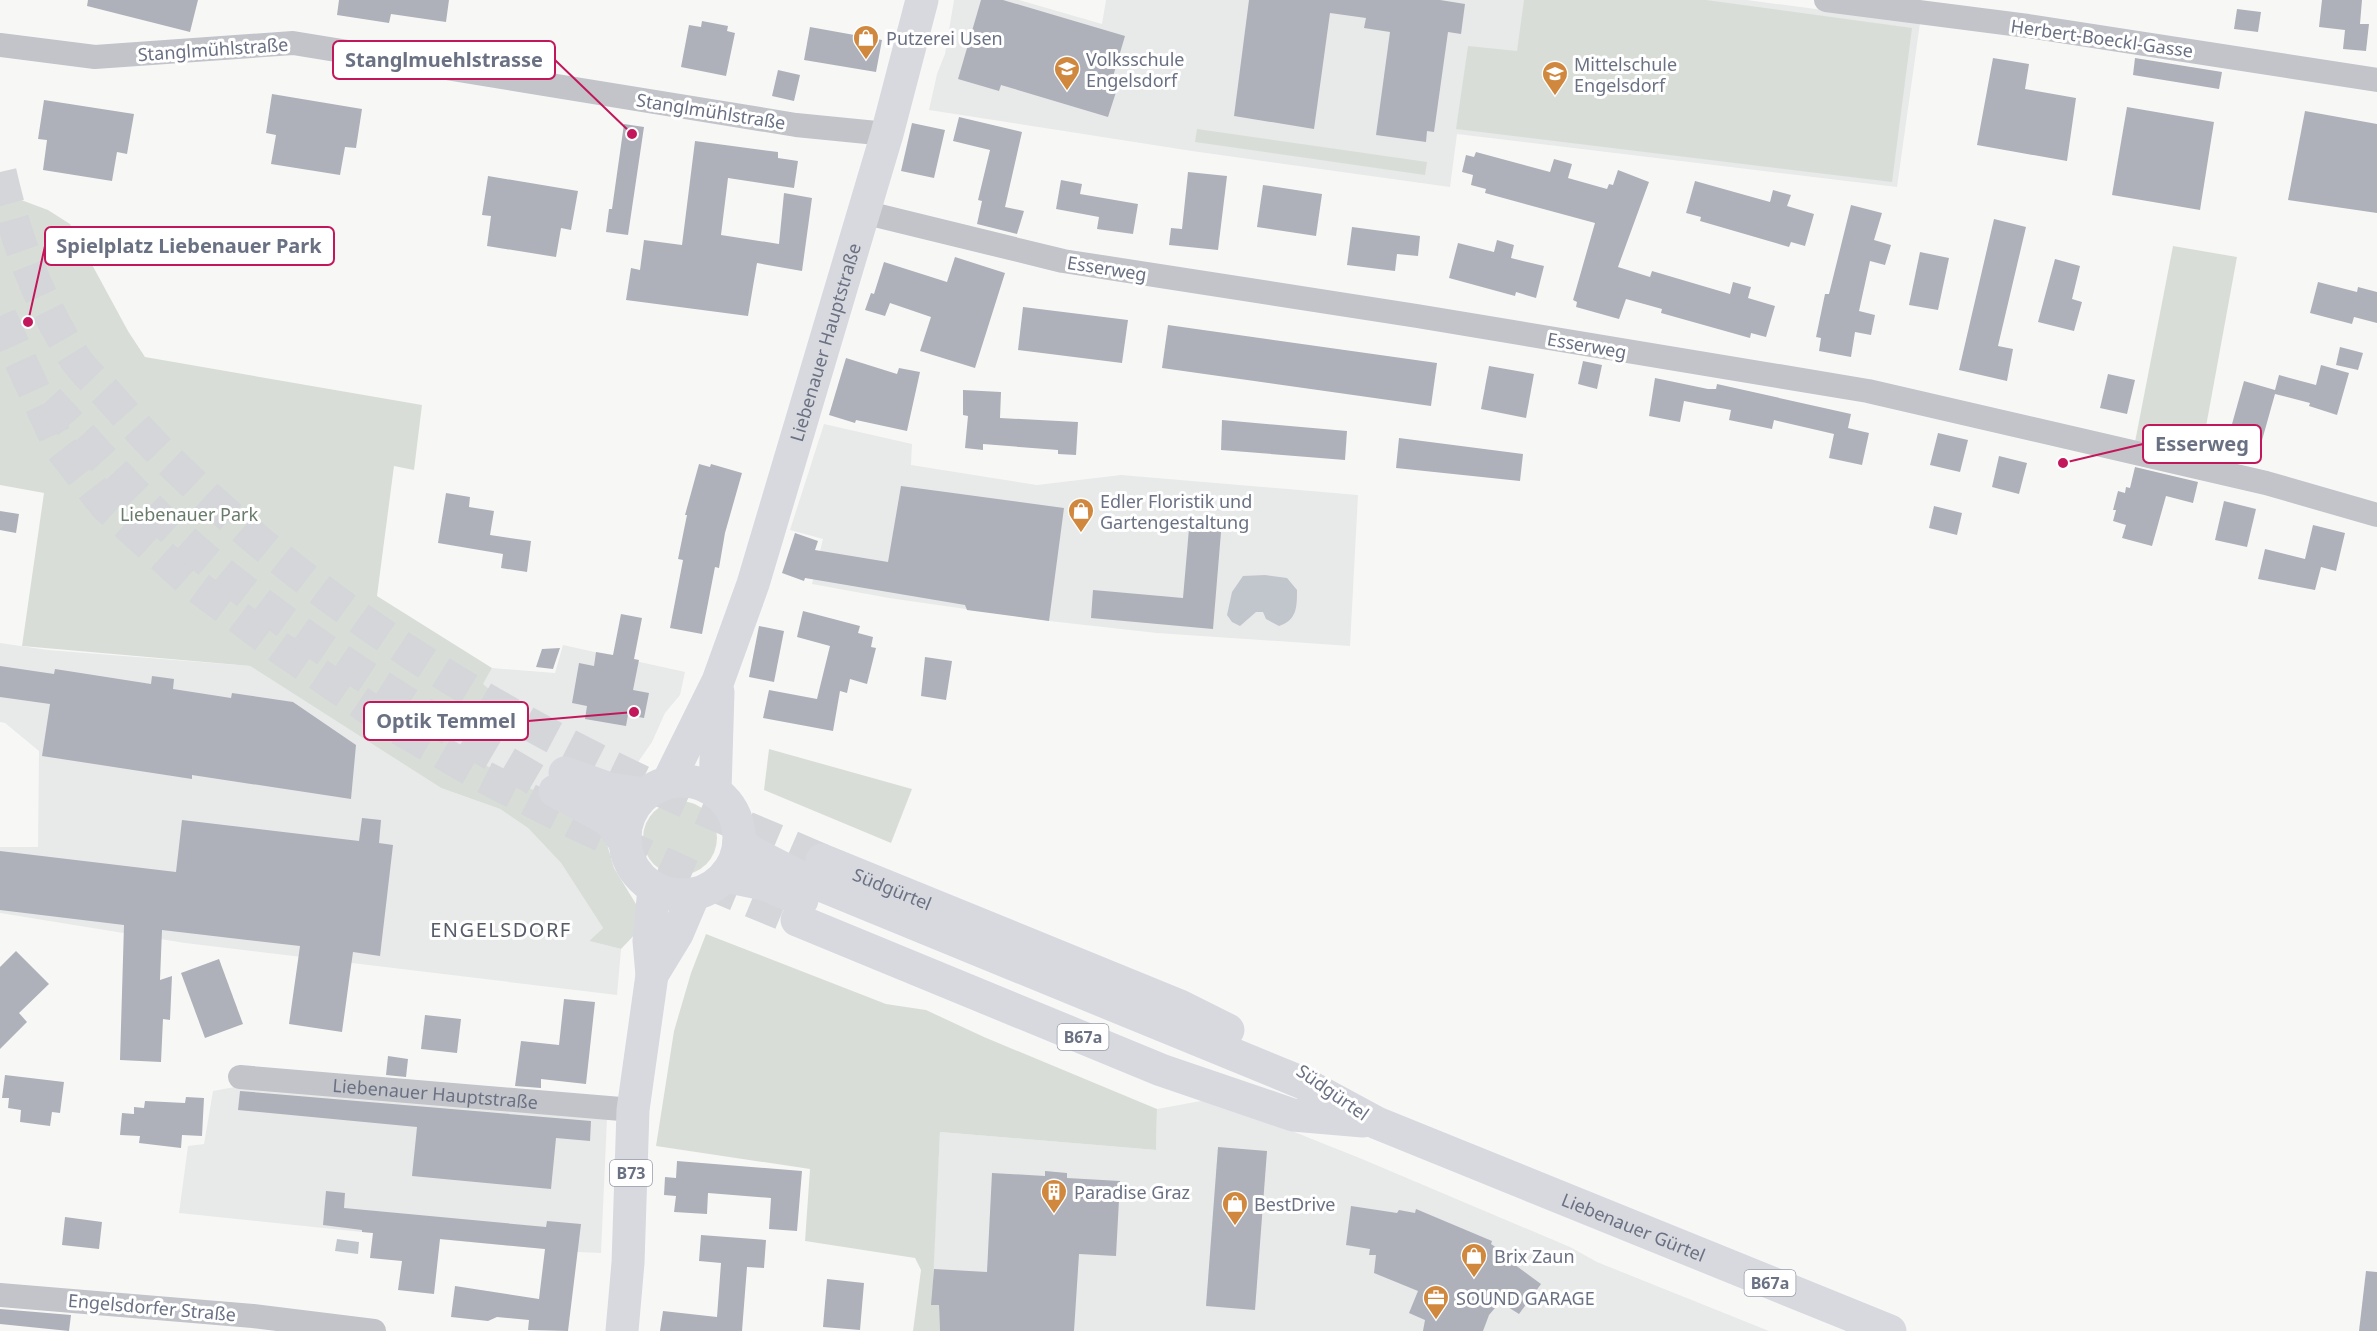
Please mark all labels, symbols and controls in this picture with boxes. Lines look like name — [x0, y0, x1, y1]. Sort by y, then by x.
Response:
street label: Herbert-Boeckl-Gasse — [2009, 13, 2195, 63]
shop icon: Putzerei Usen — [851, 23, 881, 61]
place label: Putzerei Usen — [886, 26, 1003, 50]
street label: Stanglmühlstraße — [137, 32, 289, 66]
callout: Stanglmuehlstrasse — [333, 41, 555, 79]
text: Stanglmuehlstrasse — [345, 46, 543, 73]
place label: Volksschule Engelsdorf — [1086, 47, 1185, 92]
place label: Mittelschule Engelsdorf — [1574, 52, 1677, 97]
school or university icon: Volksschule Engelsdorf — [1052, 54, 1082, 92]
school or university icon: Mittelschule Engelsdorf — [1540, 59, 1570, 97]
street label: Stanglmühlstraße — [635, 87, 787, 135]
callout: Spielplatz Liebenauer Park — [45, 227, 334, 265]
text: Spielplatz Liebenauer Park — [56, 232, 322, 259]
street label: Liebenauer Hauptstraße — [784, 240, 866, 445]
street label: Esserweg — [1066, 250, 1148, 286]
street label: Esserweg — [1545, 326, 1629, 364]
callout: Esserweg — [2143, 425, 2261, 463]
text: Esserweg — [2155, 430, 2249, 457]
place label: Edler Floristik und Gartengestaltung — [1100, 489, 1252, 534]
shop icon: Edler Floristik und Gartengestaltung — [1066, 496, 1096, 534]
park label: Liebenauer Park — [120, 502, 258, 526]
callout: Optik Temmel — [364, 702, 528, 740]
text: Optik Temmel — [376, 707, 516, 734]
street label: Südgürtel — [849, 862, 935, 915]
district label: ENGELSDORF — [430, 916, 572, 943]
road number: B67a — [1058, 1024, 1108, 1050]
street label: Südgürtel — [1292, 1058, 1374, 1126]
street label: Liebenauer Hauptstraße — [332, 1073, 539, 1114]
road number: B73 — [610, 1160, 652, 1186]
building icon: Paradise Graz — [1039, 1177, 1069, 1215]
place label: Paradise Graz — [1074, 1180, 1190, 1204]
street label: Liebenauer Gürtel — [1558, 1187, 1709, 1267]
shop icon: BestDrive — [1220, 1189, 1250, 1227]
place label: BestDrive — [1254, 1192, 1336, 1216]
shop icon: Brix Zaun — [1459, 1241, 1489, 1279]
place label: Brix Zaun — [1494, 1244, 1575, 1268]
road number: B67a — [1744, 1270, 1796, 1296]
office icon: SOUND GARAGE — [1421, 1283, 1451, 1321]
place label: SOUND GARAGE — [1456, 1286, 1595, 1310]
street label: Engelsdorfer Straße — [67, 1288, 237, 1326]

